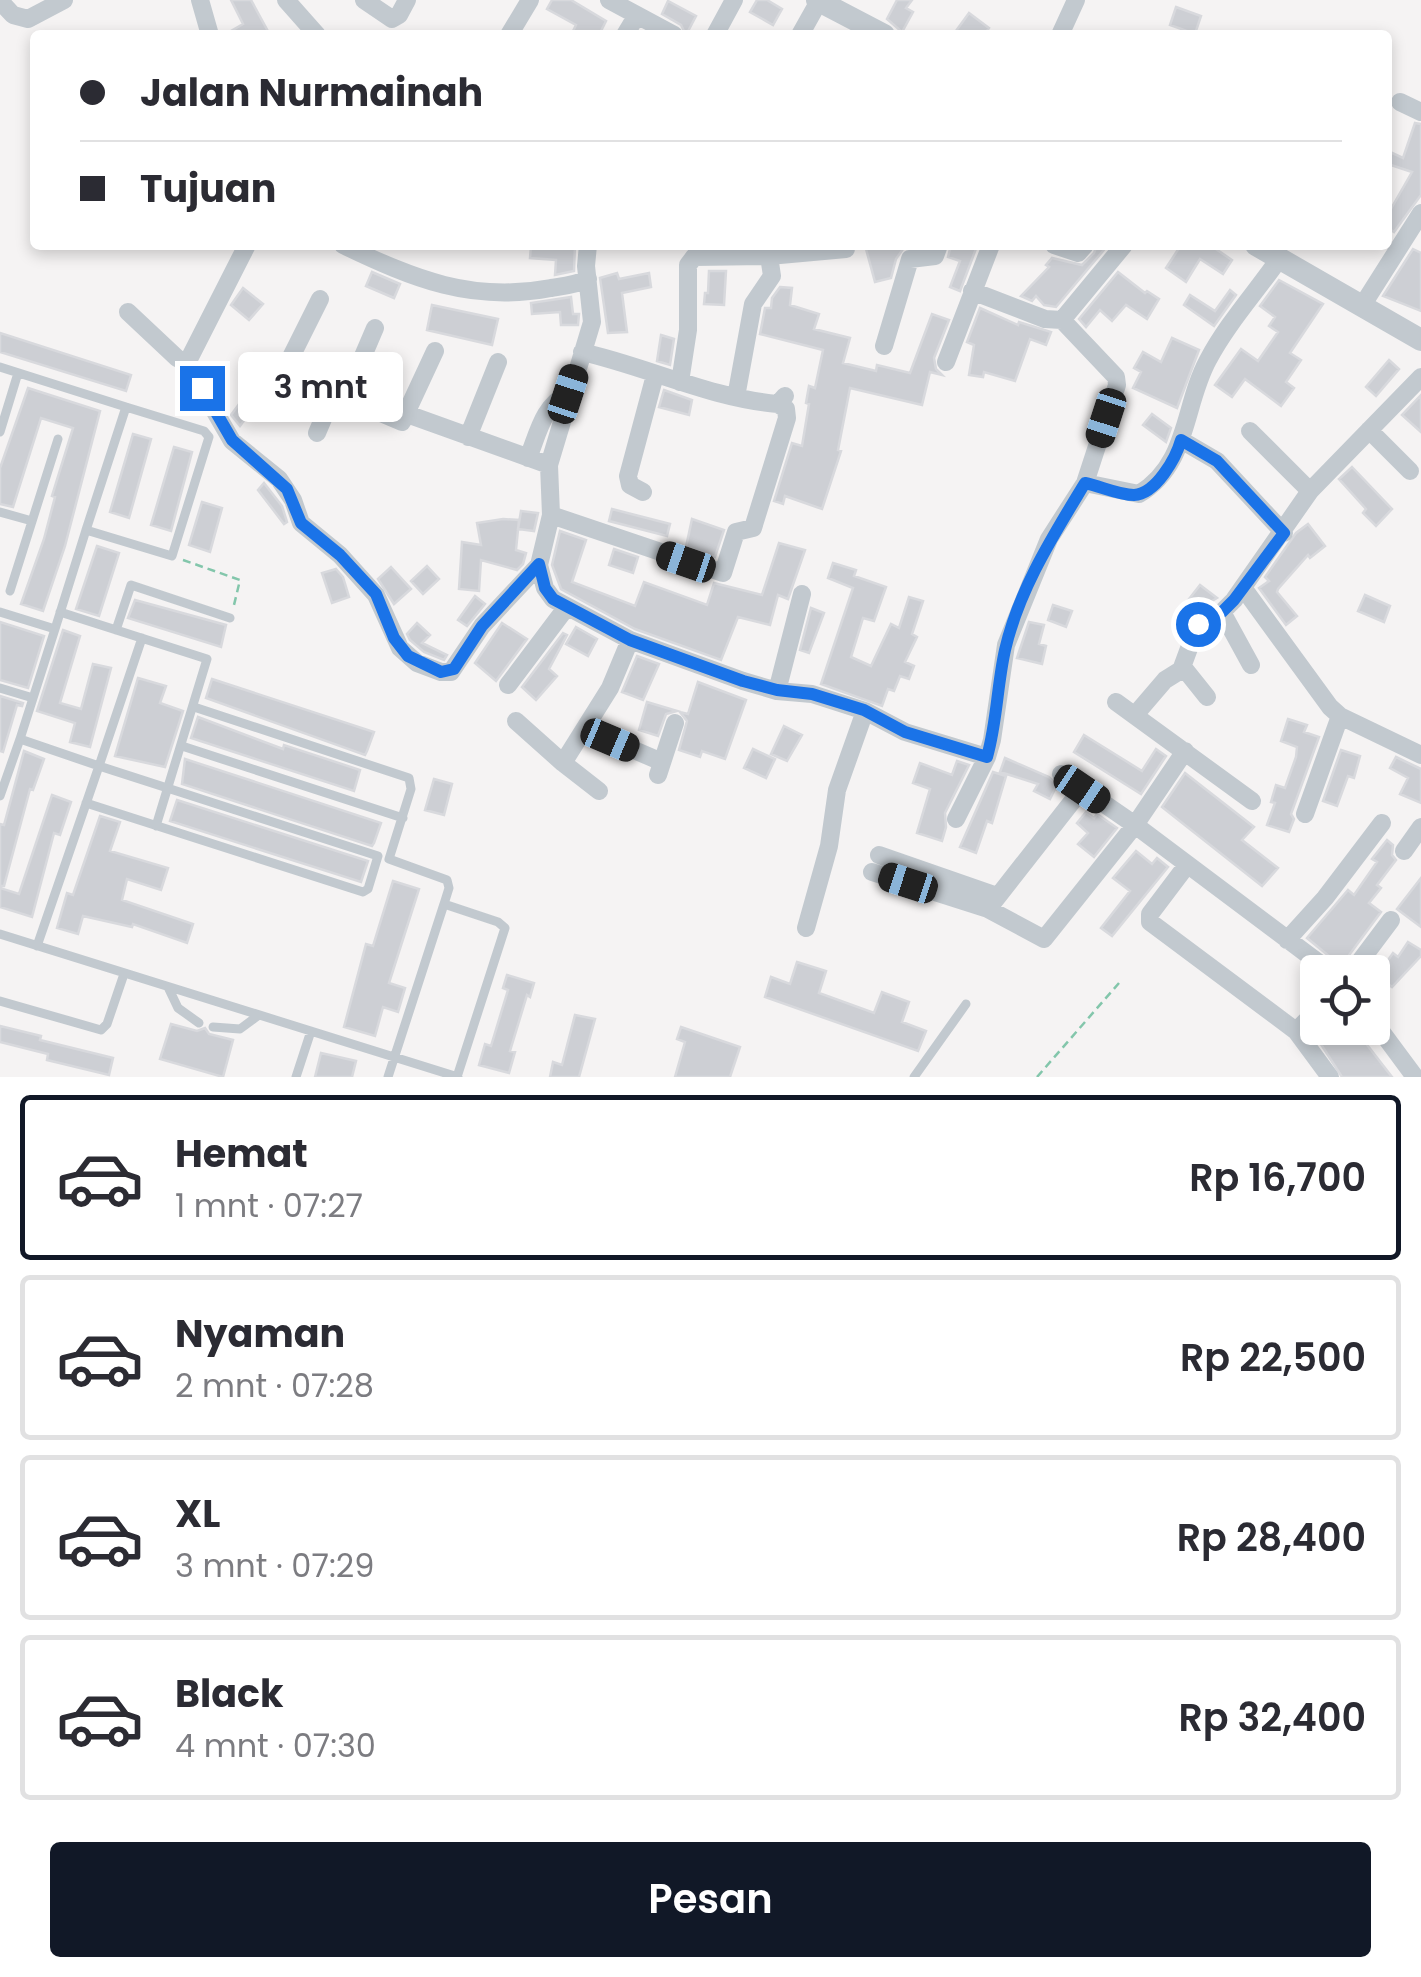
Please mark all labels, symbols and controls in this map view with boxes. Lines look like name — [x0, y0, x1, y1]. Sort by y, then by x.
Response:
text: Jalan Nurmainah — [140, 66, 483, 119]
text: Tujuan — [140, 162, 276, 215]
callout: 3 mnt — [237, 353, 402, 423]
car — [544, 361, 592, 427]
text: 3 mnt — [274, 364, 367, 409]
route end — [180, 366, 225, 411]
car — [1082, 385, 1130, 451]
car — [653, 538, 719, 586]
route start — [1176, 602, 1221, 647]
car — [577, 714, 643, 766]
car — [1049, 760, 1115, 818]
car — [875, 859, 941, 907]
map controls — [1300, 955, 1390, 1045]
button: locate — [1300, 955, 1390, 1045]
text: Hemat — [175, 1127, 308, 1180]
icon: car — [55, 1133, 145, 1223]
text: Rp 16,700 — [1189, 1151, 1366, 1204]
text: 1 mnt · 07:27 — [175, 1183, 363, 1228]
text: Nyaman — [175, 1307, 345, 1360]
icon: car — [55, 1313, 145, 1403]
text: Rp 22,500 — [1180, 1331, 1366, 1384]
text: 2 mnt · 07:28 — [175, 1363, 374, 1408]
text: XL — [175, 1487, 220, 1540]
icon: car — [55, 1493, 145, 1583]
text: Rp 28,400 — [1177, 1511, 1366, 1564]
text: 3 mnt · 07:29 — [175, 1543, 374, 1588]
text: Black — [175, 1667, 284, 1720]
icon: car — [55, 1673, 145, 1763]
text: Rp 32,400 — [1178, 1691, 1366, 1744]
text: 4 mnt · 07:30 — [175, 1723, 376, 1768]
button: Pesan — [50, 1842, 1371, 1957]

